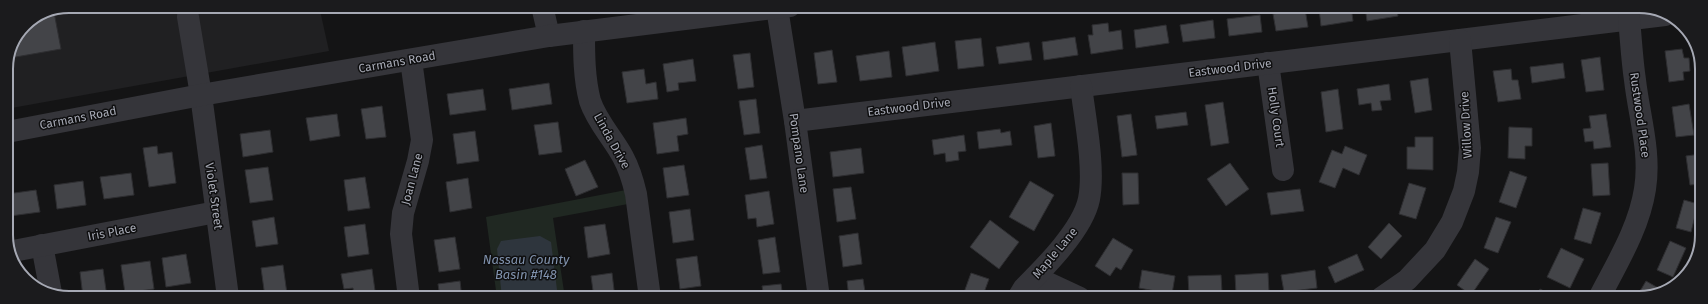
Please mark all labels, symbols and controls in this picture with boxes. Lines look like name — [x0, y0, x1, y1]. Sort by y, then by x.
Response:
street label: Carmans Road — [357, 48, 437, 76]
street label: Eastwood Drive — [1188, 56, 1272, 80]
street label: Rustwood Place — [1627, 71, 1653, 159]
street label: Holly Court — [1265, 86, 1287, 149]
street label: Willow Drive — [1457, 91, 1475, 159]
street label: Eastwood Drive — [867, 95, 951, 119]
street label: Carmans Road — [38, 104, 118, 132]
street label: Linda Drive — [591, 111, 633, 171]
street label: Pompano Lane — [786, 112, 812, 194]
street label: Joan Lane — [398, 151, 426, 207]
street label: Violet Street — [202, 162, 226, 231]
street label: Iris Place — [87, 220, 137, 244]
street label: Maple Lane — [1030, 225, 1080, 281]
water label: Nassau County Basin #148 — [483, 252, 570, 282]

